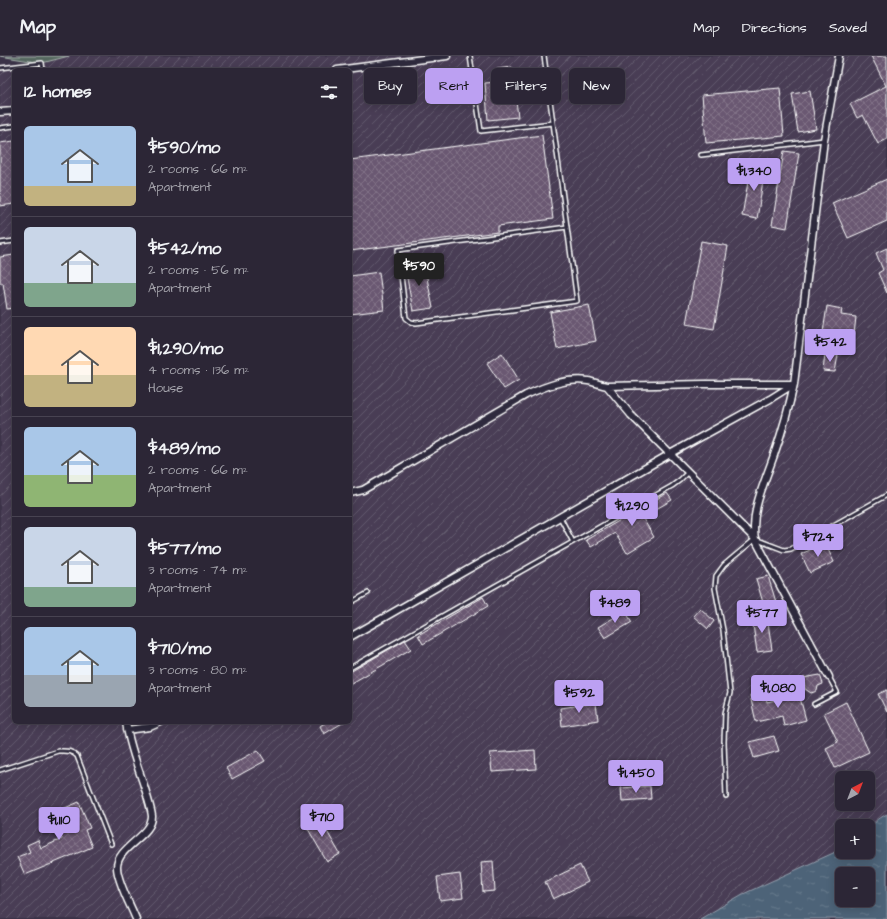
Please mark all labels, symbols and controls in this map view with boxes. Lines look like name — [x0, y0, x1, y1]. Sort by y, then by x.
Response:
text: Map — [20, 14, 56, 41]
text: Map — [693, 18, 720, 38]
text: Directions — [742, 18, 807, 38]
text: Saved — [829, 18, 867, 38]
chip: Buy — [364, 68, 417, 104]
chip: Rent — [425, 68, 483, 104]
chip: Filters — [491, 68, 561, 104]
chip: New — [569, 68, 625, 104]
text: 12 homes — [24, 80, 92, 104]
icon: filters — [318, 81, 340, 103]
text: $590/mo — [148, 136, 220, 160]
icon: home — [56, 142, 104, 190]
pin: $1,340 — [721, 158, 787, 192]
text: 2 rooms · 66 m² — [148, 160, 248, 178]
text: $1,340 — [737, 162, 771, 180]
text: Apartment — [148, 178, 212, 196]
text: $542/mo — [148, 237, 221, 261]
icon: home — [56, 243, 104, 291]
pin: $590 — [395, 253, 443, 287]
text: $590 — [403, 257, 435, 275]
text: 2 rooms · 56 m² — [148, 261, 249, 279]
text: Apartment — [148, 279, 212, 297]
pin: $542 — [806, 329, 854, 363]
text: $542 — [814, 333, 846, 351]
text: $1,290/mo — [148, 337, 223, 361]
icon: home — [56, 343, 104, 391]
text: 4 rooms · 136 m² — [148, 361, 249, 379]
text: House — [148, 379, 183, 397]
text: $489/mo — [148, 437, 220, 461]
icon: home — [56, 443, 104, 491]
text: 2 rooms · 66 m² — [148, 461, 248, 479]
text: Apartment — [148, 479, 212, 497]
pin: $1,290 — [599, 493, 665, 527]
text: $1,290 — [615, 497, 649, 515]
pin: $724 — [794, 524, 842, 558]
text: $724 — [802, 528, 834, 546]
text: $577/mo — [148, 537, 221, 561]
icon: home — [56, 543, 104, 591]
text: 3 rooms · 74 m² — [148, 561, 248, 579]
text: Apartment — [148, 579, 212, 597]
pin: $489 — [591, 590, 639, 624]
text: $489 — [599, 594, 631, 612]
pin: $577 — [738, 600, 786, 634]
text: $577 — [746, 604, 778, 622]
text: $710/mo — [148, 637, 211, 661]
icon: home — [56, 643, 104, 691]
text: 3 rooms · 80 m² — [148, 661, 247, 679]
pin: $1,080 — [745, 675, 811, 709]
text: Apartment — [148, 679, 212, 697]
text: $1,080 — [760, 679, 796, 697]
pin: $592 — [555, 680, 603, 714]
text: $592 — [563, 684, 595, 702]
pin: $1,450 — [603, 760, 669, 794]
text: $1,450 — [617, 764, 655, 782]
north arrow — [835, 771, 875, 811]
map controls — [835, 771, 875, 907]
pin: $710 — [298, 804, 346, 838]
pin: $1,110 — [26, 807, 92, 841]
text: $710 — [309, 808, 335, 826]
text: $1,110 — [48, 811, 70, 829]
button: + — [835, 819, 875, 859]
button: − — [835, 867, 875, 907]

